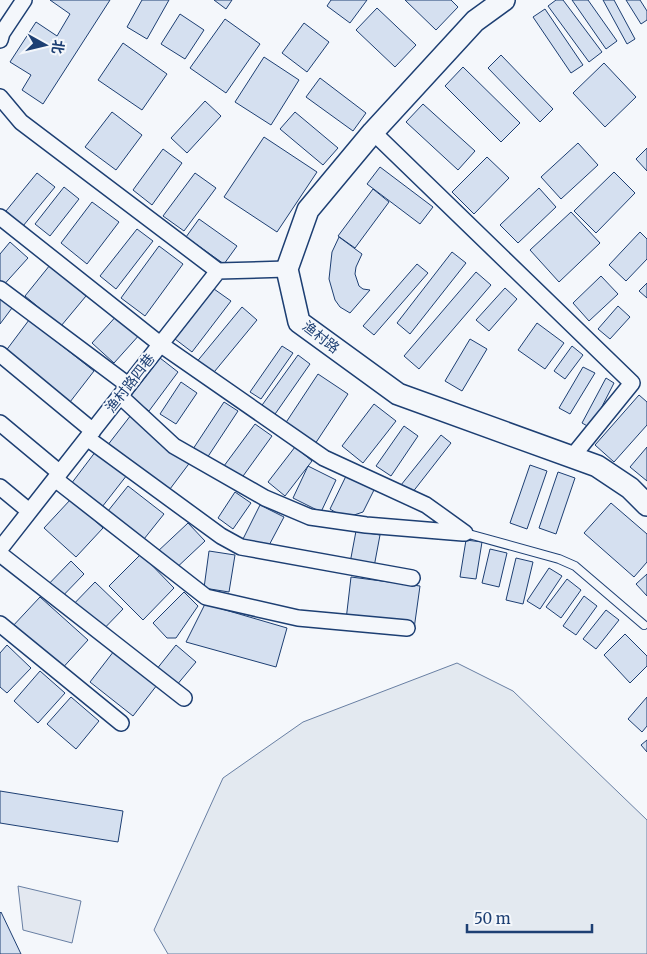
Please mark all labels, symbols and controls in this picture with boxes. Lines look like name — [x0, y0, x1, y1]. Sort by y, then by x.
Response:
north arrow — [20, 20, 70, 70]
text: 北 — [48, 39, 68, 55]
street label: 渔村路 — [299, 317, 343, 357]
street label: 渔村路四巷 — [101, 350, 159, 416]
scale bar — [467, 902, 592, 934]
text: 50 m — [474, 909, 511, 928]

